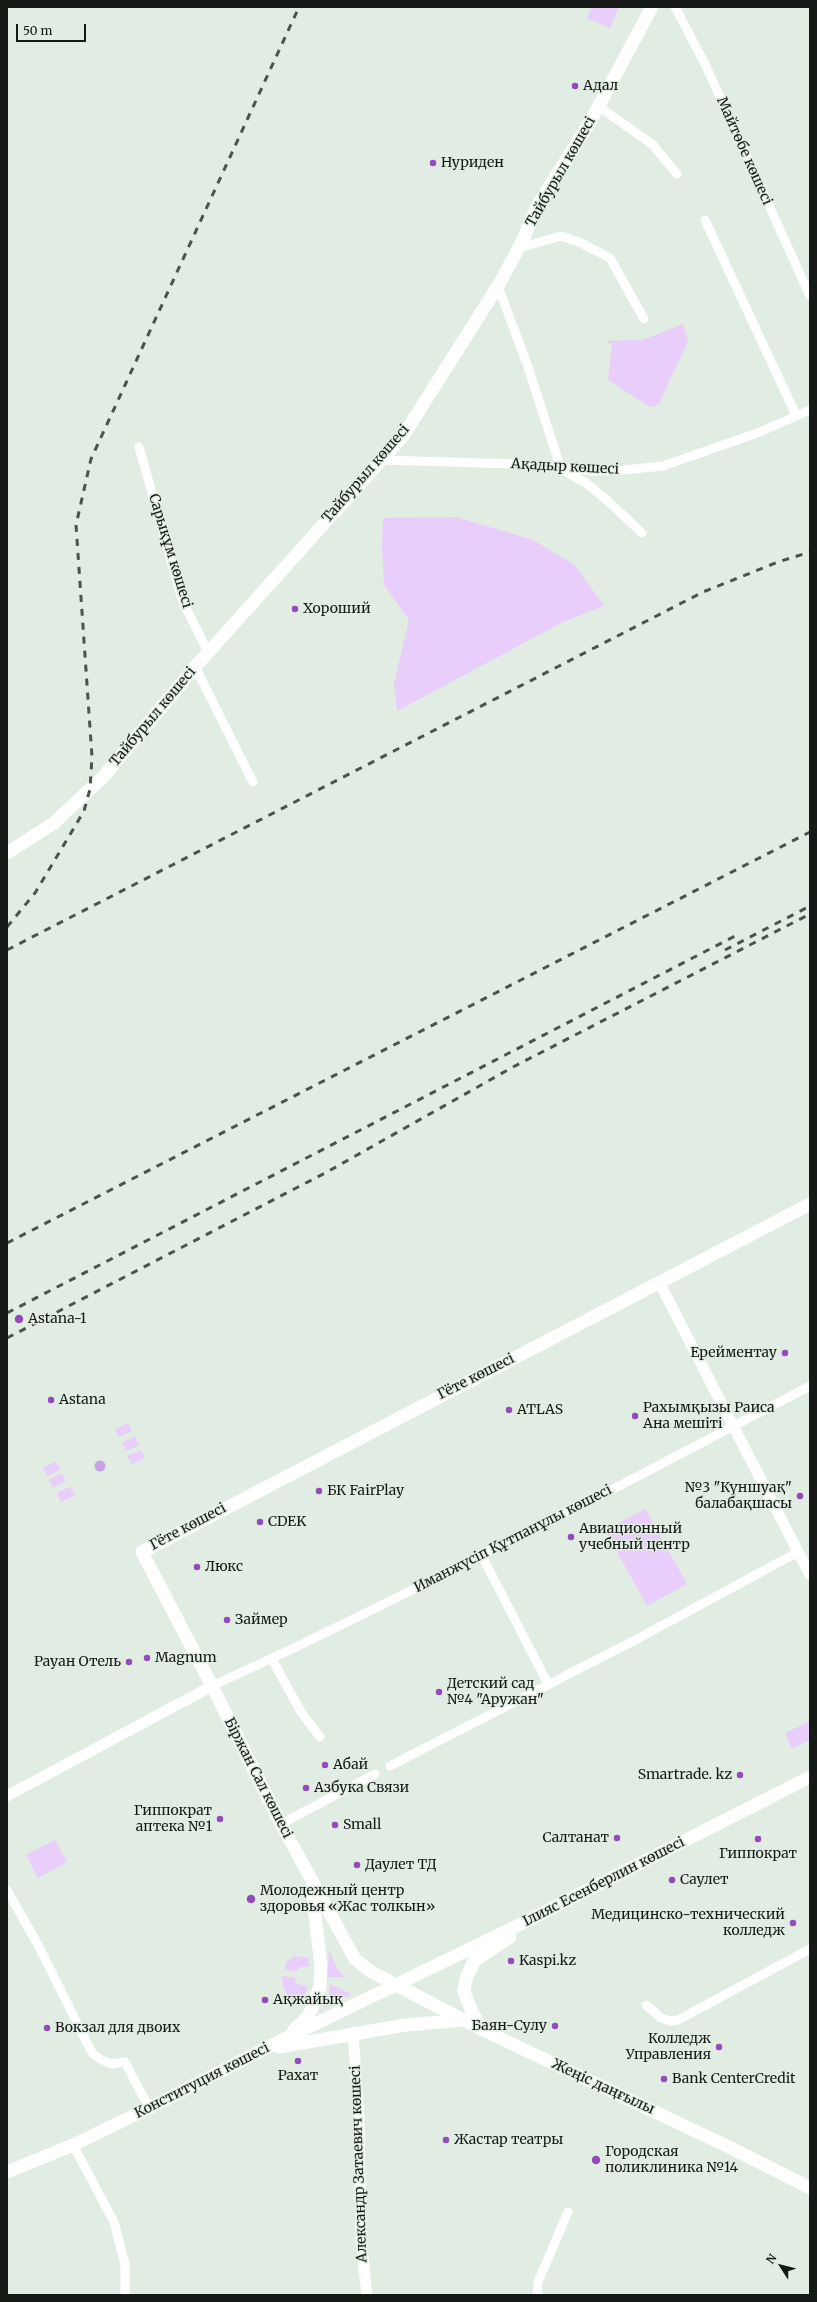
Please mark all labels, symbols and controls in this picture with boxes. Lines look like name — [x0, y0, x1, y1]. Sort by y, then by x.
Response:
scale bar — [18, 16, 88, 42]
text: 50 m — [23, 23, 52, 38]
place label: Адал — [583, 78, 618, 94]
marker: Адал — [570, 81, 580, 91]
street label: Майтөбе көшесі — [713, 94, 775, 208]
street label: Тайбурыл көшесі — [523, 114, 599, 230]
place label: Нуриден — [441, 155, 504, 171]
marker: Нуриден — [428, 158, 438, 168]
street label: Тайбурыл көшесі — [319, 421, 413, 527]
street label: Ақадыр көшесі — [511, 456, 619, 478]
street label: Сарықұм көшесі — [145, 492, 195, 610]
place label: Хороший — [303, 601, 371, 617]
marker: Хороший — [290, 604, 300, 614]
street label: Тайбурыл көшесі — [107, 664, 199, 770]
place label: Astana-1 — [28, 1311, 86, 1327]
marker: Astana-1 — [13, 1313, 25, 1325]
place label: Ерейментау — [691, 1345, 777, 1361]
marker: Ерейментау — [780, 1348, 790, 1358]
street label: Гёте көшесі — [435, 1350, 517, 1404]
place label: Astana — [59, 1392, 106, 1408]
marker: Astana — [46, 1395, 56, 1405]
place label: Рахымқызы Раиса Ана мешіті — [643, 1400, 775, 1432]
place label: ATLAS — [517, 1402, 563, 1418]
marker: ATLAS — [504, 1405, 514, 1415]
marker: Рахымқызы Раиса Ана мешіті — [630, 1411, 640, 1421]
place label: №3 "Күншуақ" балабақшасы — [685, 1480, 792, 1512]
street label: Иманжүсіп Құтпанұлы көшесі — [411, 1482, 615, 1596]
place label: БК FairPlay — [327, 1483, 404, 1499]
marker: БК FairPlay — [314, 1486, 324, 1496]
marker: №3 "Күншуақ" балабақшасы — [795, 1491, 805, 1501]
street label: Гёте көшесі — [147, 1500, 229, 1554]
place label: CDEK — [268, 1514, 306, 1530]
marker: CDEK — [255, 1517, 265, 1527]
place label: Авиационный учебный центр — [579, 1521, 690, 1554]
marker: Авиационный учебный центр — [566, 1532, 576, 1542]
place label: Люкс — [205, 1559, 243, 1575]
marker: Люкс — [192, 1562, 202, 1572]
place label: Займер — [235, 1612, 288, 1628]
marker: Займер — [222, 1615, 232, 1625]
place label: Magnum — [155, 1650, 217, 1666]
marker: Magnum — [142, 1653, 152, 1663]
place label: Рауан Отель — [34, 1654, 121, 1670]
marker: Рауан Отель — [124, 1657, 134, 1667]
place label: Детский сад №4 "Аружан" — [447, 1676, 544, 1708]
marker: Детский сад №4 "Аружан" — [434, 1687, 444, 1697]
street label: Біржан Сал көшесі — [220, 1715, 296, 1841]
place label: Абай — [333, 1757, 368, 1773]
marker: Абай — [320, 1760, 330, 1770]
place label: Smartrade. kz — [638, 1767, 732, 1783]
marker: Smartrade. kz — [735, 1770, 745, 1780]
place label: Азбука Связи — [314, 1780, 409, 1796]
marker: Азбука Связи — [301, 1783, 311, 1793]
place label: Гиппократ аптека №1 — [134, 1803, 212, 1836]
marker: Гиппократ аптека №1 — [215, 1814, 225, 1824]
place label: Small — [343, 1817, 381, 1833]
marker: Small — [330, 1820, 340, 1830]
place label: Салтанат — [542, 1830, 609, 1846]
marker: Салтанат — [612, 1833, 622, 1843]
street label: Ілияс Есенберлин көшесі — [520, 1834, 688, 1930]
marker: Гиппократ — [753, 1834, 763, 1844]
place label: Гиппократ — [719, 1846, 797, 1862]
place label: Даулет ТД — [365, 1857, 437, 1873]
marker: Даулет ТД — [352, 1860, 362, 1870]
place label: Саулет — [680, 1872, 729, 1888]
marker: Саулет — [667, 1875, 677, 1885]
place label: Молодежный центр здоровья «Жас толкын» — [260, 1883, 435, 1916]
marker: Молодежный центр здоровья «Жас толкын» — [245, 1893, 257, 1905]
place label: Медицинско-технический колледж — [591, 1907, 785, 1940]
marker: Медицинско-технический колледж — [788, 1918, 798, 1928]
place label: Kaspi.kz — [519, 1953, 576, 1969]
marker: Kaspi.kz — [506, 1956, 516, 1966]
place label: Ақжайық — [273, 1992, 343, 2008]
marker: Ақжайық — [260, 1995, 270, 2005]
place label: Баян-Сулу — [472, 2018, 547, 2034]
place label: Вокзал для двоих — [55, 2020, 180, 2036]
marker: Баян-Сулу — [550, 2021, 560, 2031]
marker: Вокзал для двоих — [42, 2023, 52, 2033]
place label: Колледж Управления — [626, 2031, 711, 2064]
street label: Конституция көшесі — [132, 2040, 272, 2122]
marker: Колледж Управления — [714, 2042, 724, 2052]
marker: Рахат — [293, 2056, 303, 2066]
street label: Жеңіс даңғылы — [549, 2056, 657, 2118]
street label: Александр Затаевич көшесі — [347, 2065, 371, 2263]
place label: Рахат — [278, 2068, 318, 2084]
place label: Bank CenterCredit — [672, 2071, 796, 2087]
marker: Bank CenterCredit — [659, 2074, 669, 2084]
place label: Жастар театры — [454, 2132, 563, 2148]
marker: Жастар театры — [441, 2135, 451, 2145]
place label: Городская поликлиника №14 — [605, 2144, 738, 2176]
marker: Городская поликлиника №14 — [590, 2154, 602, 2166]
north arrow — [761, 2246, 801, 2286]
text: N — [763, 2251, 780, 2267]

